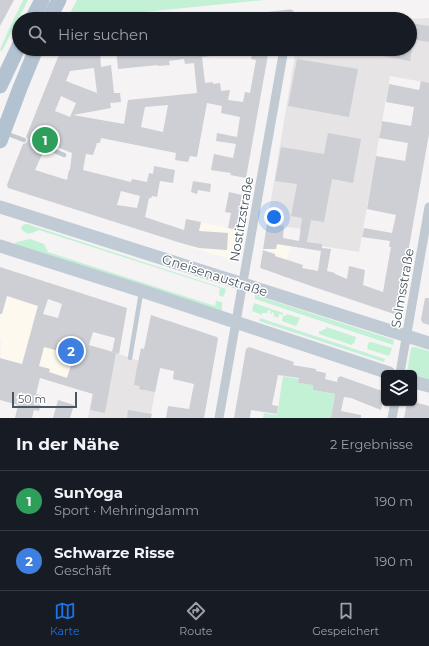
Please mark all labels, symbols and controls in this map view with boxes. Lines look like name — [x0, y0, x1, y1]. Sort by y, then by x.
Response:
search box — [12, 12, 417, 56]
icon: search — [26, 23, 48, 45]
text: Hier suchen — [58, 25, 148, 44]
pin: 1 — [32, 125, 58, 155]
street label: Nostitzstraße — [226, 175, 256, 263]
your location — [264, 207, 284, 227]
street label: Solmsstraße — [387, 247, 417, 329]
street label: Gneisenaustraße — [160, 250, 270, 300]
pin: 2 — [58, 336, 84, 366]
map controls — [381, 370, 417, 406]
button: layers — [381, 370, 417, 406]
scale bar — [12, 390, 77, 409]
text: 50 m — [18, 392, 46, 406]
text: In der Nähe — [16, 434, 120, 454]
text: 2 Ergebnisse — [330, 436, 413, 452]
text: SunYoga — [54, 483, 123, 502]
text: 1 — [26, 493, 32, 509]
text: 190 m — [375, 493, 413, 509]
text: Sport · Mehringdamm — [54, 502, 199, 518]
text: Schwarze Risse — [54, 543, 175, 562]
text: 2 — [25, 553, 33, 569]
text: 190 m — [375, 553, 413, 569]
text: Geschäft — [54, 562, 112, 578]
tab: Karte — [50, 600, 80, 638]
tab: Route — [179, 600, 212, 638]
tab: Gespeichert — [312, 600, 379, 638]

